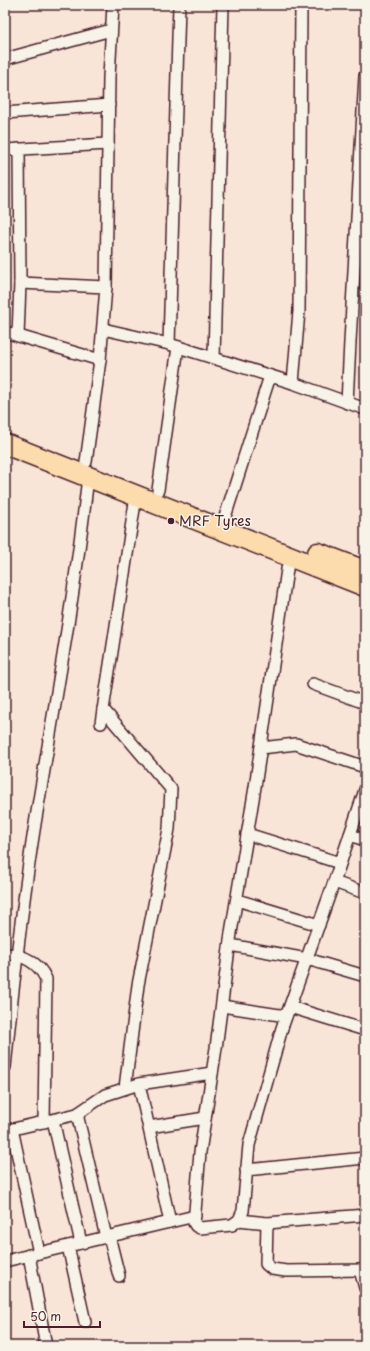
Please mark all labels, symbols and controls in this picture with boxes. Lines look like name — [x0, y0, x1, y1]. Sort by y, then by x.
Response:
place label: MRF Tyres — [179, 510, 251, 531]
marker: MRF Tyres — [166, 516, 176, 526]
scale bar — [24, 1303, 100, 1329]
text: 50 m — [30, 1307, 61, 1325]

